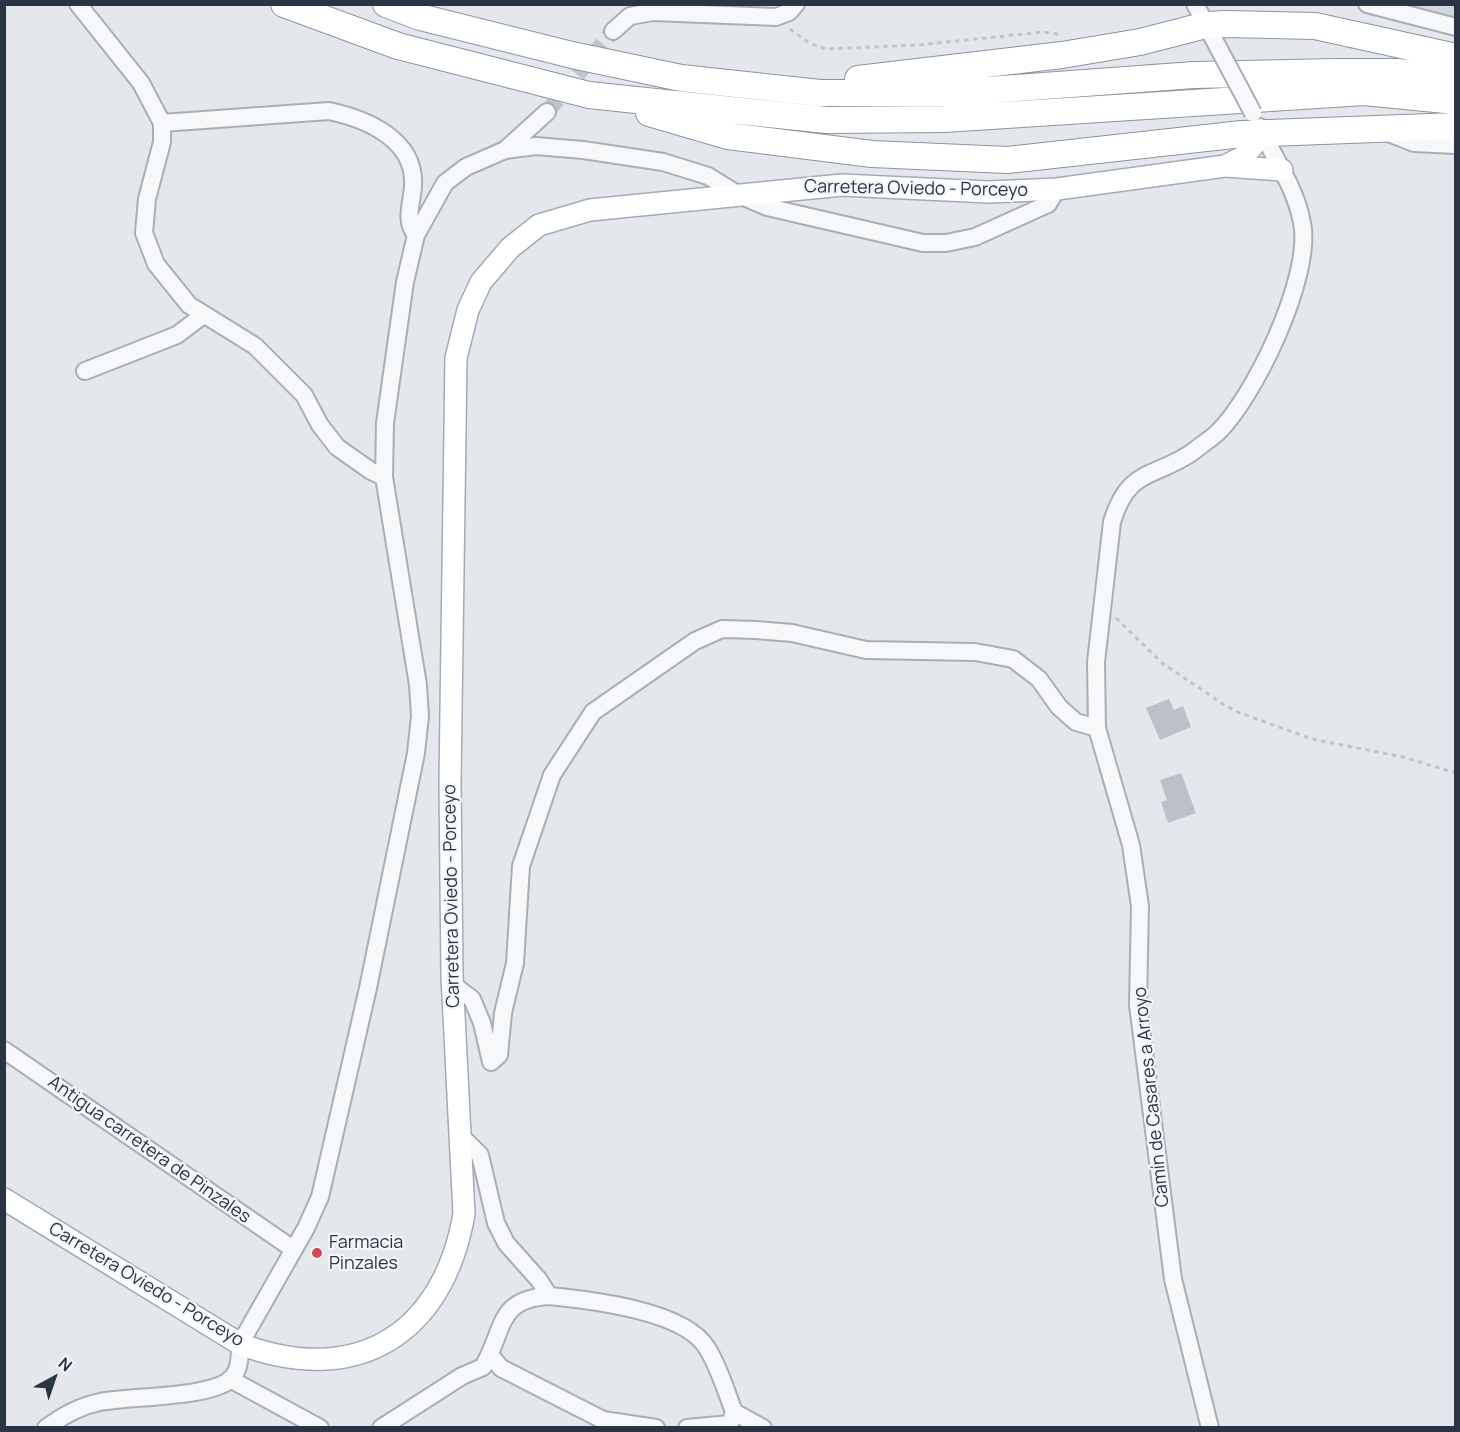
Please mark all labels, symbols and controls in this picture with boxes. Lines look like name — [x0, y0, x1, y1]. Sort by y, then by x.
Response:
street label: Carretera Oviedo - Porceyo — [804, 176, 1028, 202]
street label: Carretera Oviedo - Porceyo — [439, 784, 465, 1008]
street label: Camín de Casares a Arroyo — [1130, 986, 1174, 1208]
street label: Antigua carretera de Pinzales — [43, 1072, 255, 1228]
street label: Carretera Oviedo - Porceyo — [45, 1218, 247, 1352]
place label: Farmacia Pinzales — [329, 1232, 403, 1274]
marker: Farmacia Pinzales — [310, 1246, 324, 1260]
north arrow — [24, 1348, 84, 1408]
text: N — [54, 1352, 77, 1376]

